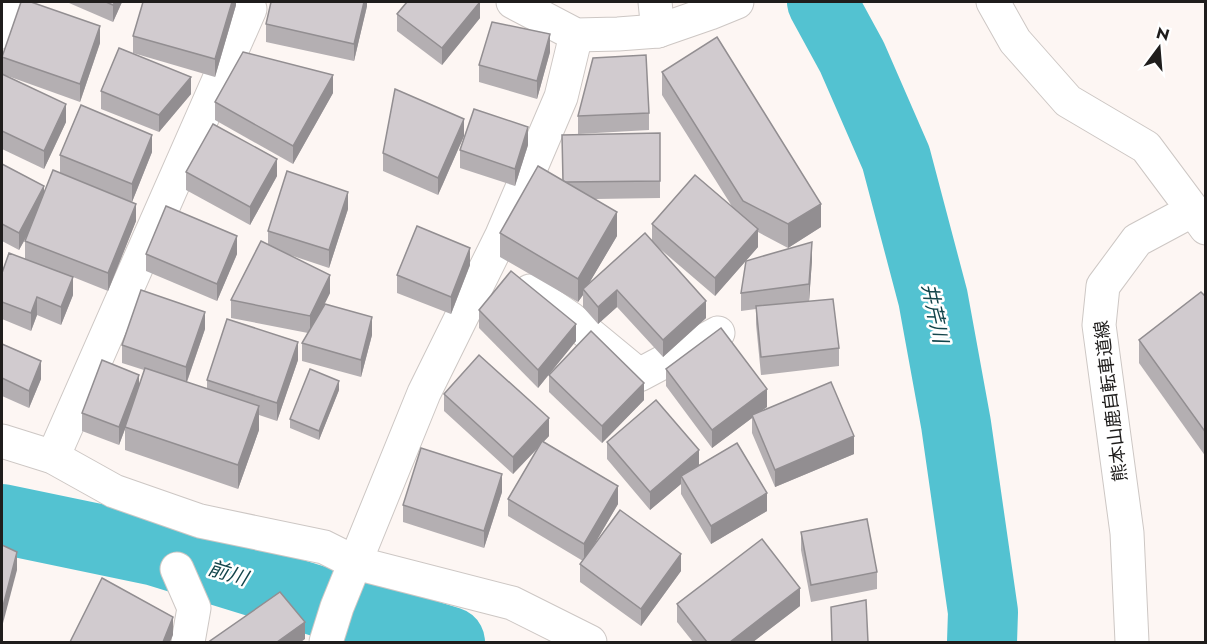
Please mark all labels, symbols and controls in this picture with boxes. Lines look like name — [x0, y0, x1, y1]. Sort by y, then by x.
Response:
north arrow — [1129, 18, 1189, 78]
text: N — [1154, 21, 1172, 47]
water label: 井芹川 — [914, 281, 955, 347]
street label: 熊本山鹿自転車道線 — [1088, 319, 1134, 483]
water label: 前川 — [204, 554, 253, 594]

